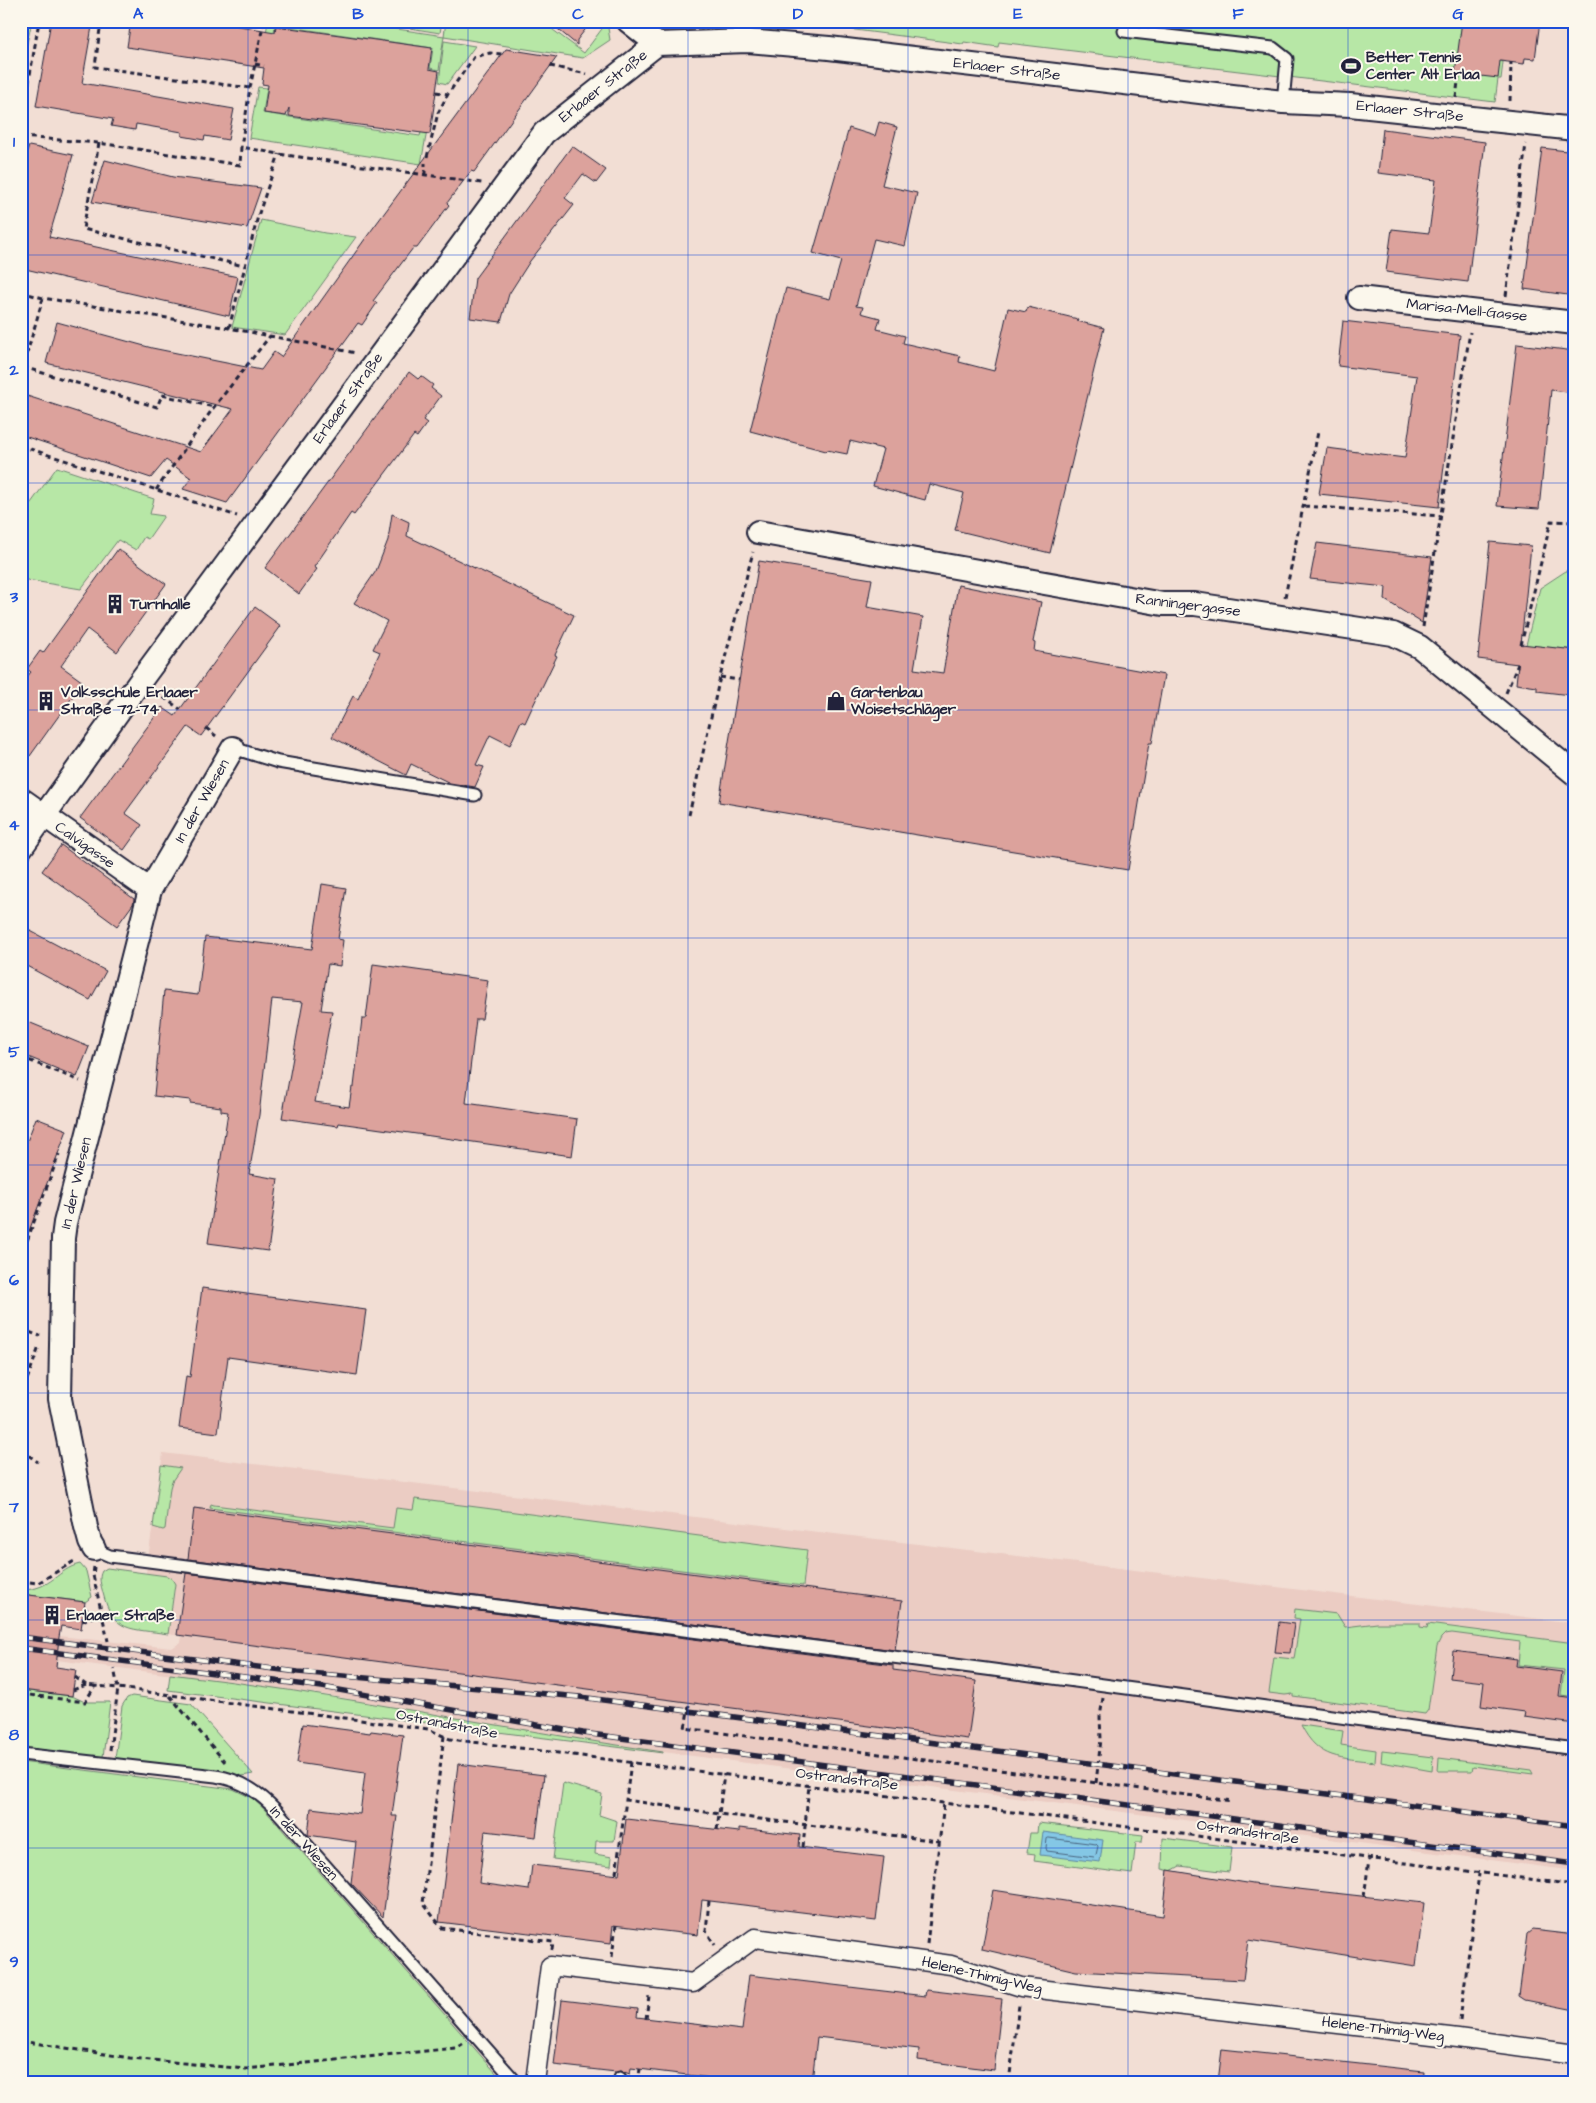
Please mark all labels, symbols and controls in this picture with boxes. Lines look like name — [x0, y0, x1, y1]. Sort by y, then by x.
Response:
text: A — [133, 3, 144, 25]
text: B — [352, 3, 364, 25]
text: C — [572, 3, 584, 25]
text: D — [793, 3, 804, 25]
text: E — [1013, 3, 1023, 25]
text: F — [1232, 3, 1244, 25]
text: G — [1452, 3, 1464, 25]
street label: Erlaaer Straße — [554, 45, 652, 127]
place label: Better Tennis Center Alt Erlaa — [1366, 47, 1480, 85]
street label: Erlaaer Straße — [952, 52, 1062, 86]
sports icon: Better Tennis Center Alt Erlaa — [1340, 55, 1362, 77]
street label: Erlaaer Straße — [1355, 95, 1465, 127]
text: 1 — [13, 131, 16, 153]
street label: Marisa-Mell-Gasse — [1405, 293, 1529, 327]
street label: Erlaaer Straße — [308, 348, 388, 448]
text: 2 — [8, 359, 19, 381]
text: 3 — [9, 586, 19, 608]
street label: Ranningergasse — [1134, 588, 1242, 623]
building icon: Turnhalle — [104, 593, 126, 615]
place label: Turnhalle — [129, 594, 191, 615]
place label: Volksschule Erlaaer Straße 72-74 — [60, 682, 198, 720]
place label: Gartenbau Woisetschläger — [850, 682, 957, 722]
building icon: Volksschule Erlaaer Straße 72-74 — [35, 690, 57, 712]
shop icon: Gartenbau Woisetschläger — [825, 690, 847, 712]
street label: In der Wiesen — [170, 755, 235, 847]
text: 4 — [9, 814, 20, 836]
street label: Calvigasse — [50, 817, 119, 874]
text: 5 — [8, 1041, 20, 1063]
street label: In der Wiesen — [55, 1135, 97, 1231]
text: 6 — [9, 1269, 19, 1291]
text: 7 — [8, 1496, 19, 1518]
building icon: Erlaaer Straße — [41, 1604, 63, 1626]
place label: Erlaaer Straße — [67, 1605, 175, 1626]
street label: Ostrandstraße — [394, 1704, 500, 1744]
text: 8 — [9, 1724, 20, 1746]
street label: Ostrandstraße — [795, 1762, 899, 1796]
street label: In der Wiesen — [265, 1801, 343, 1885]
street label: Ostrandstraße — [1196, 1814, 1300, 1850]
text: 9 — [9, 1951, 19, 1973]
street label: Helene-Thimig-Weg — [919, 1951, 1045, 2000]
street label: Helene-Thimig-Weg — [1320, 2011, 1446, 2048]

